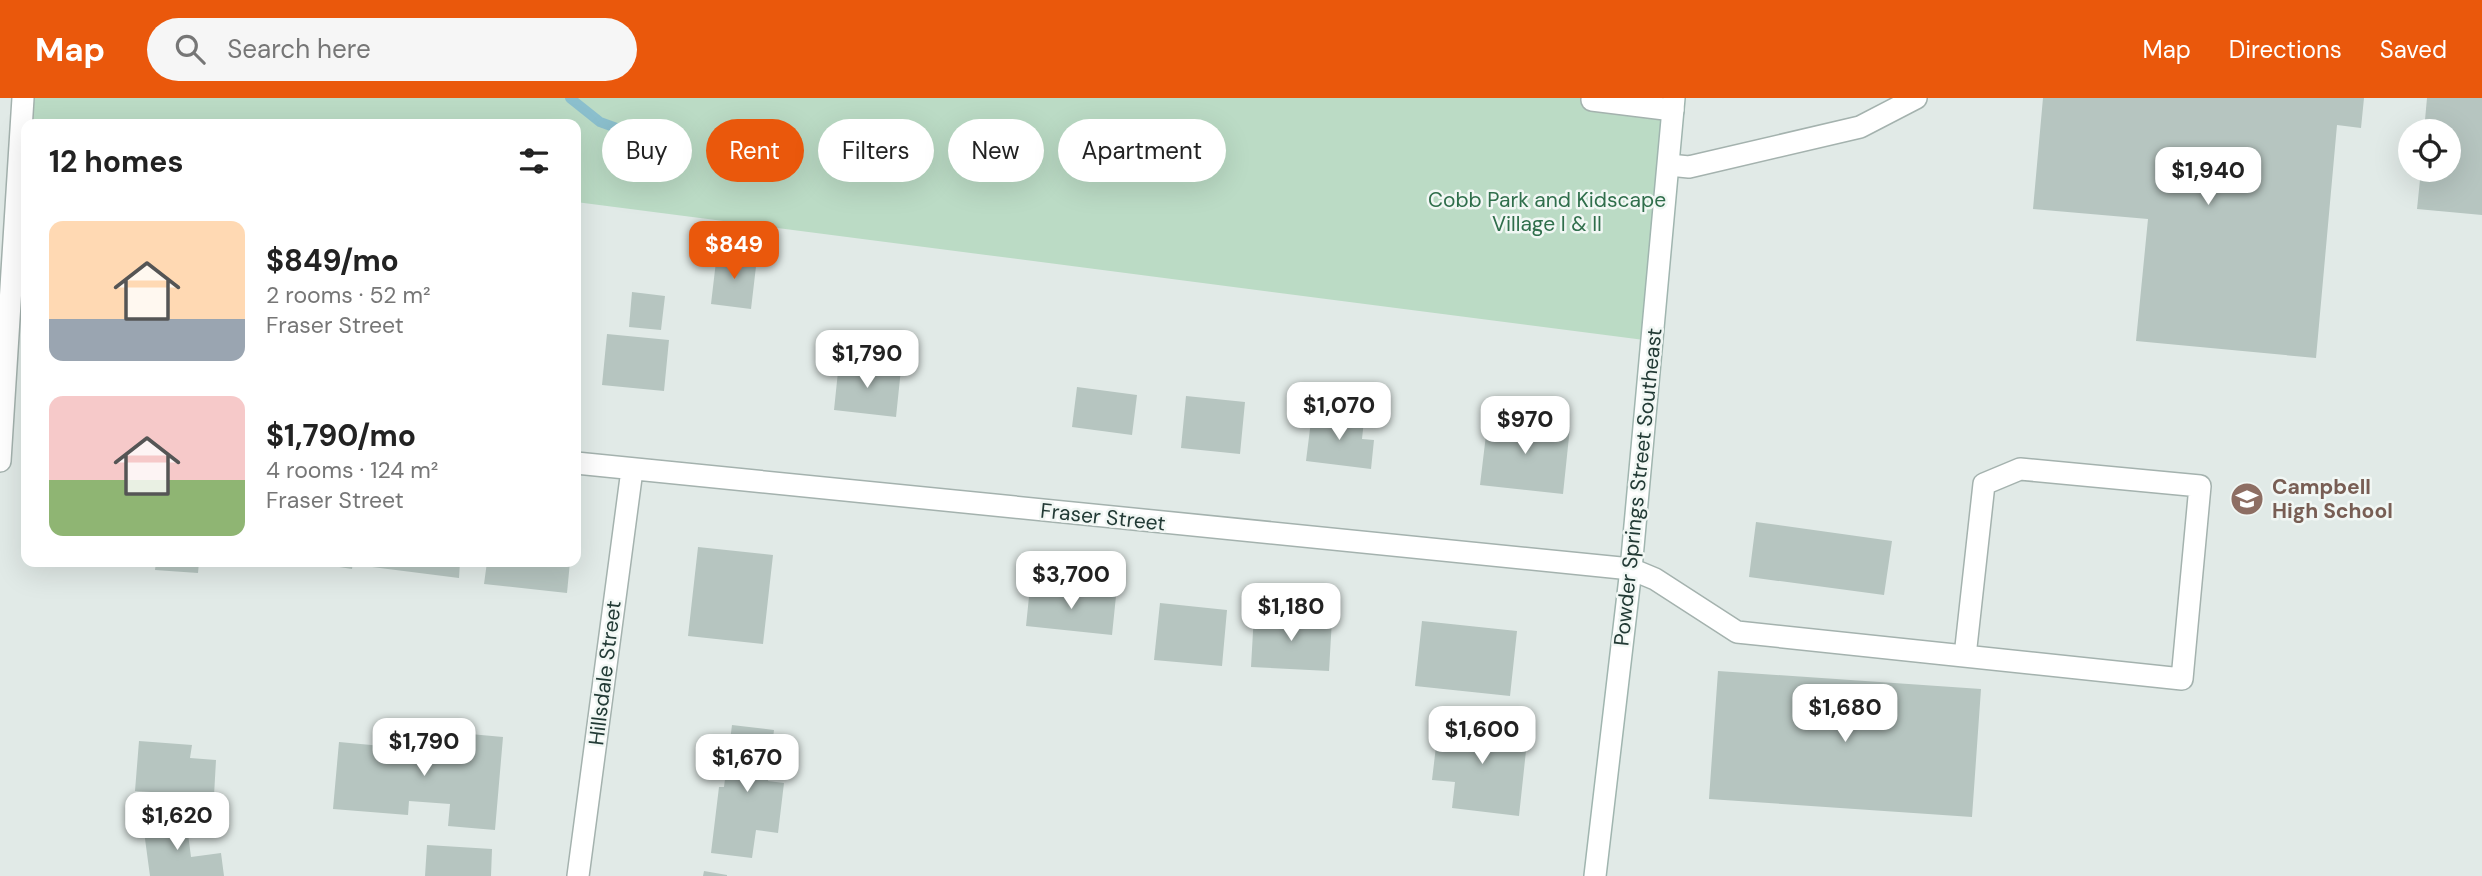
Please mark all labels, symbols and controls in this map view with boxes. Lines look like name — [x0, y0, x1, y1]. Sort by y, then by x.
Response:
search box — [147, 18, 637, 81]
text: Map — [35, 28, 105, 71]
icon: search — [171, 30, 209, 68]
text: Search here — [227, 32, 371, 66]
text: Map — [2143, 34, 2191, 65]
text: Directions — [2229, 34, 2342, 65]
text: Saved — [2380, 34, 2447, 65]
chip: Buy — [602, 119, 692, 182]
chip: Rent — [706, 119, 804, 182]
chip: Filters — [818, 119, 934, 182]
chip: New — [948, 119, 1044, 182]
chip: Apartment — [1058, 119, 1226, 182]
map controls — [2398, 119, 2461, 182]
button: locate — [2398, 119, 2461, 182]
text: 12 homes — [49, 142, 183, 181]
icon: filters — [515, 142, 553, 180]
pin: $1,940 — [2151, 148, 2265, 207]
text: $1,940 — [2171, 155, 2245, 185]
park label: Cobb Park and Kidscape Village I & II — [1428, 186, 1666, 238]
pin: $849 — [693, 222, 775, 281]
text: $849 — [705, 229, 763, 259]
text: $849/mo — [266, 241, 399, 280]
icon: home — [105, 249, 189, 333]
text: 2 rooms · 52 m² — [266, 280, 431, 310]
text: Fraser Street — [266, 310, 404, 340]
street label: Powder Springs Street Southeast — [1607, 327, 1669, 647]
pin: $1,790 — [810, 330, 924, 390]
text: $1,790 — [832, 338, 902, 368]
pin: $1,070 — [1282, 382, 1396, 442]
text: $1,070 — [1303, 390, 1375, 420]
pin: $970 — [1484, 396, 1566, 456]
text: $970 — [1497, 404, 1553, 434]
text: $1,790/mo — [266, 416, 416, 455]
icon: home — [105, 424, 189, 508]
text: 4 rooms · 124 m² — [266, 455, 438, 485]
place label: Campbell High School — [2272, 473, 2393, 525]
school or university icon: Campbell High School — [2228, 480, 2266, 518]
text: Fraser Street — [266, 485, 404, 515]
street label: Fraser Street — [1039, 497, 1167, 537]
pin: $3,700 — [1014, 552, 1128, 611]
text: $3,700 — [1032, 559, 1110, 589]
pin: $1,180 — [1234, 584, 1348, 643]
text: $1,180 — [1257, 591, 1325, 621]
street label: Hillsdale Street — [582, 599, 628, 747]
pin: $1,680 — [1788, 684, 1902, 744]
text: $1,680 — [1808, 692, 1882, 722]
pin: $1,600 — [1425, 706, 1539, 766]
text: $1,600 — [1445, 714, 1519, 744]
pin: $1,790 — [367, 718, 481, 778]
text: $1,790 — [389, 726, 459, 756]
pin: $1,670 — [690, 734, 804, 794]
text: $1,670 — [712, 742, 782, 772]
pin: $1,620 — [120, 792, 234, 852]
text: $1,620 — [141, 800, 213, 830]

